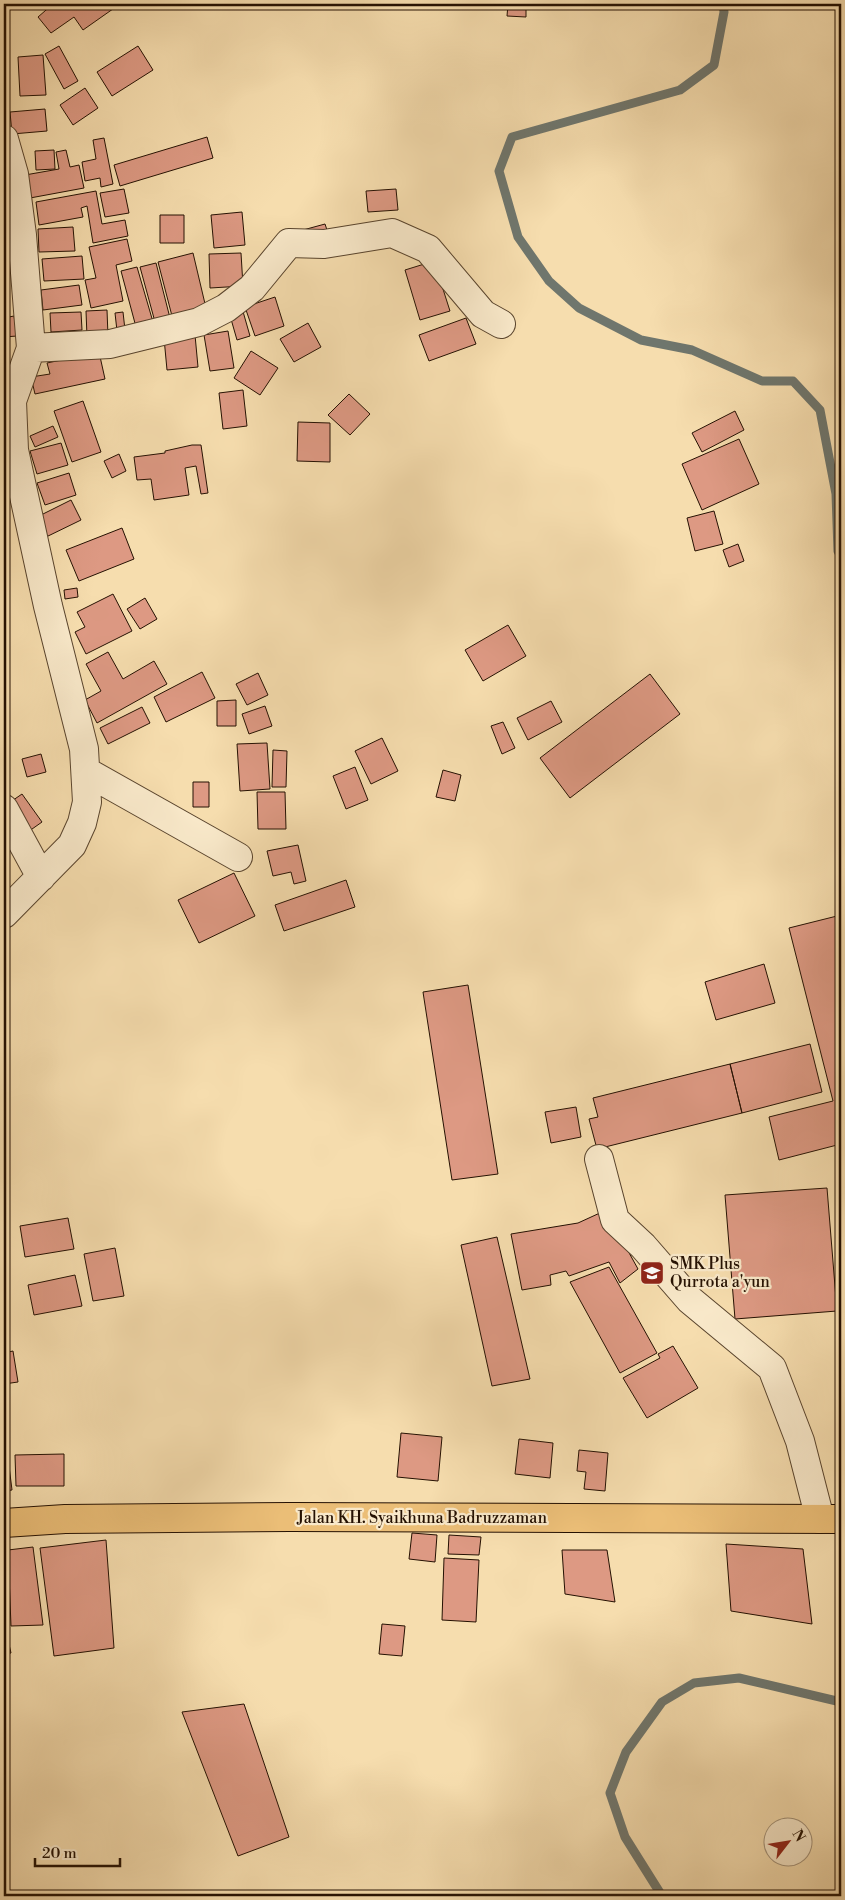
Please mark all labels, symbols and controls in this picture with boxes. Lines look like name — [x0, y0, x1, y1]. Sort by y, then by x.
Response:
place label: SMK Plus Qurrota a'yun — [670, 1254, 770, 1292]
school or university icon: SMK Plus Qurrota a'yun — [639, 1260, 665, 1286]
street label: Jalan KH. Syaikhuna Badruzzaman — [296, 1508, 547, 1528]
north arrow — [762, 1818, 812, 1868]
text: N — [788, 1826, 809, 1845]
scale bar — [35, 1835, 120, 1867]
text: 20 m — [42, 1844, 77, 1863]

